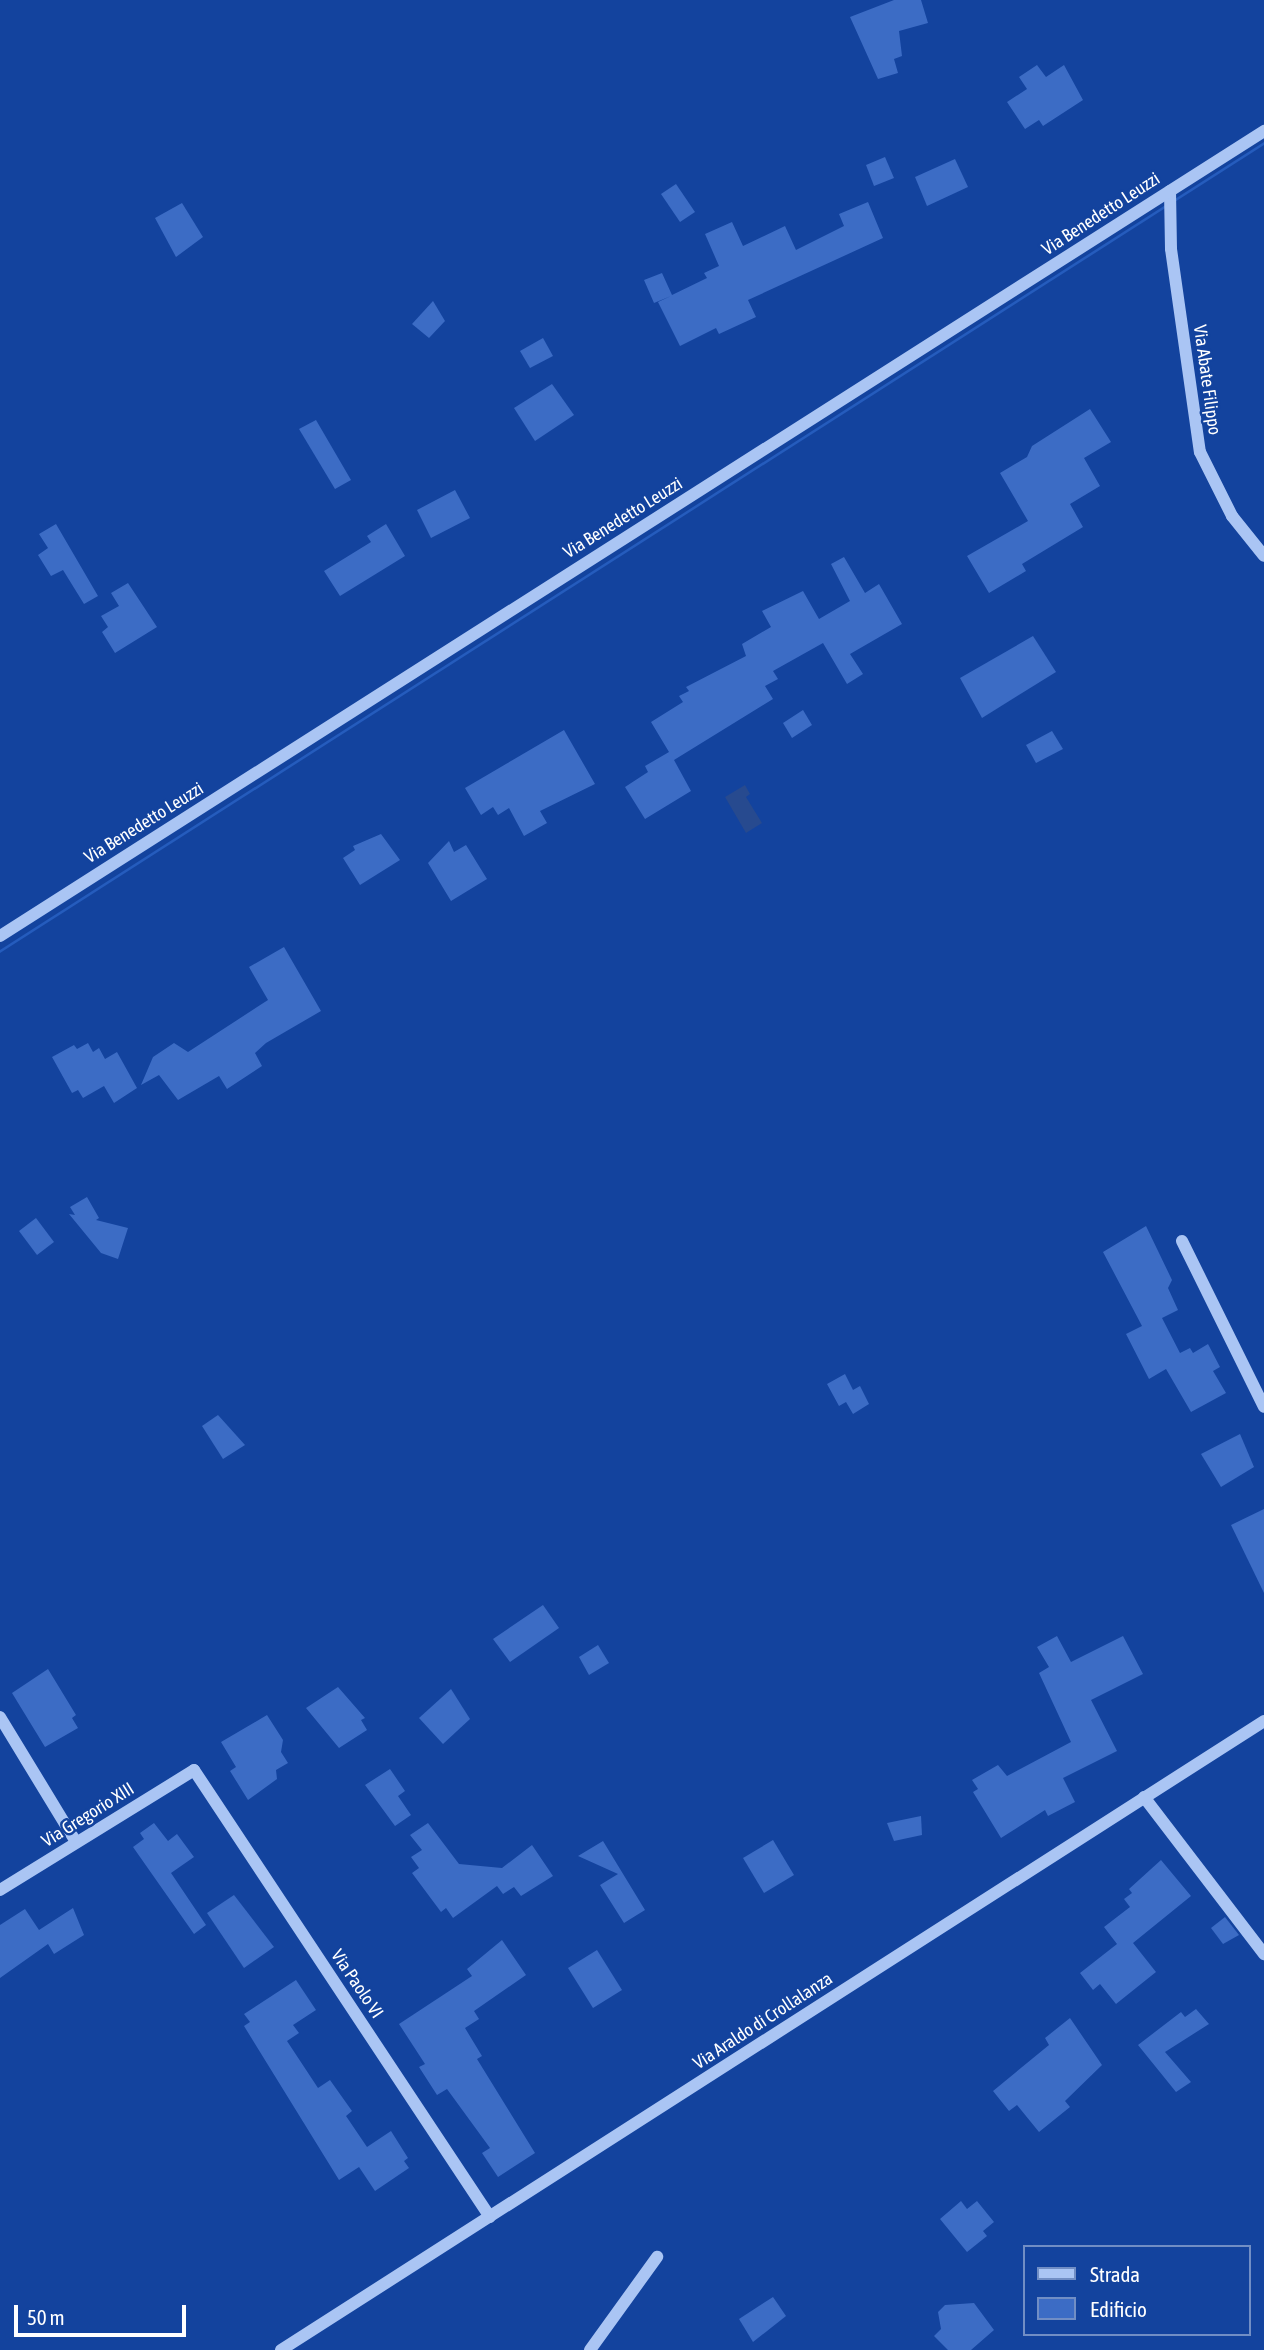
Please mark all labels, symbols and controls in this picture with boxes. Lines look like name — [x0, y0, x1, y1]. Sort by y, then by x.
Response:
street label: Via Benedetto Leuzzi — [1038, 168, 1164, 260]
street label: Via Abate Filippo — [1189, 324, 1225, 436]
street label: Via Benedetto Leuzzi — [560, 473, 686, 563]
street label: Via Benedetto Leuzzi — [81, 778, 207, 868]
street label: Via Gregorio XIII — [38, 1778, 138, 1852]
street label: Via Paolo VI — [326, 1946, 388, 2022]
street label: Via Araldo di Crollalanza — [689, 1968, 837, 2074]
legend — [1023, 2245, 1250, 2336]
text: Strada — [1090, 2262, 1140, 2286]
scale bar — [18, 2290, 189, 2334]
text: Edificio — [1090, 2297, 1147, 2321]
text: 50 m — [27, 2305, 65, 2329]

